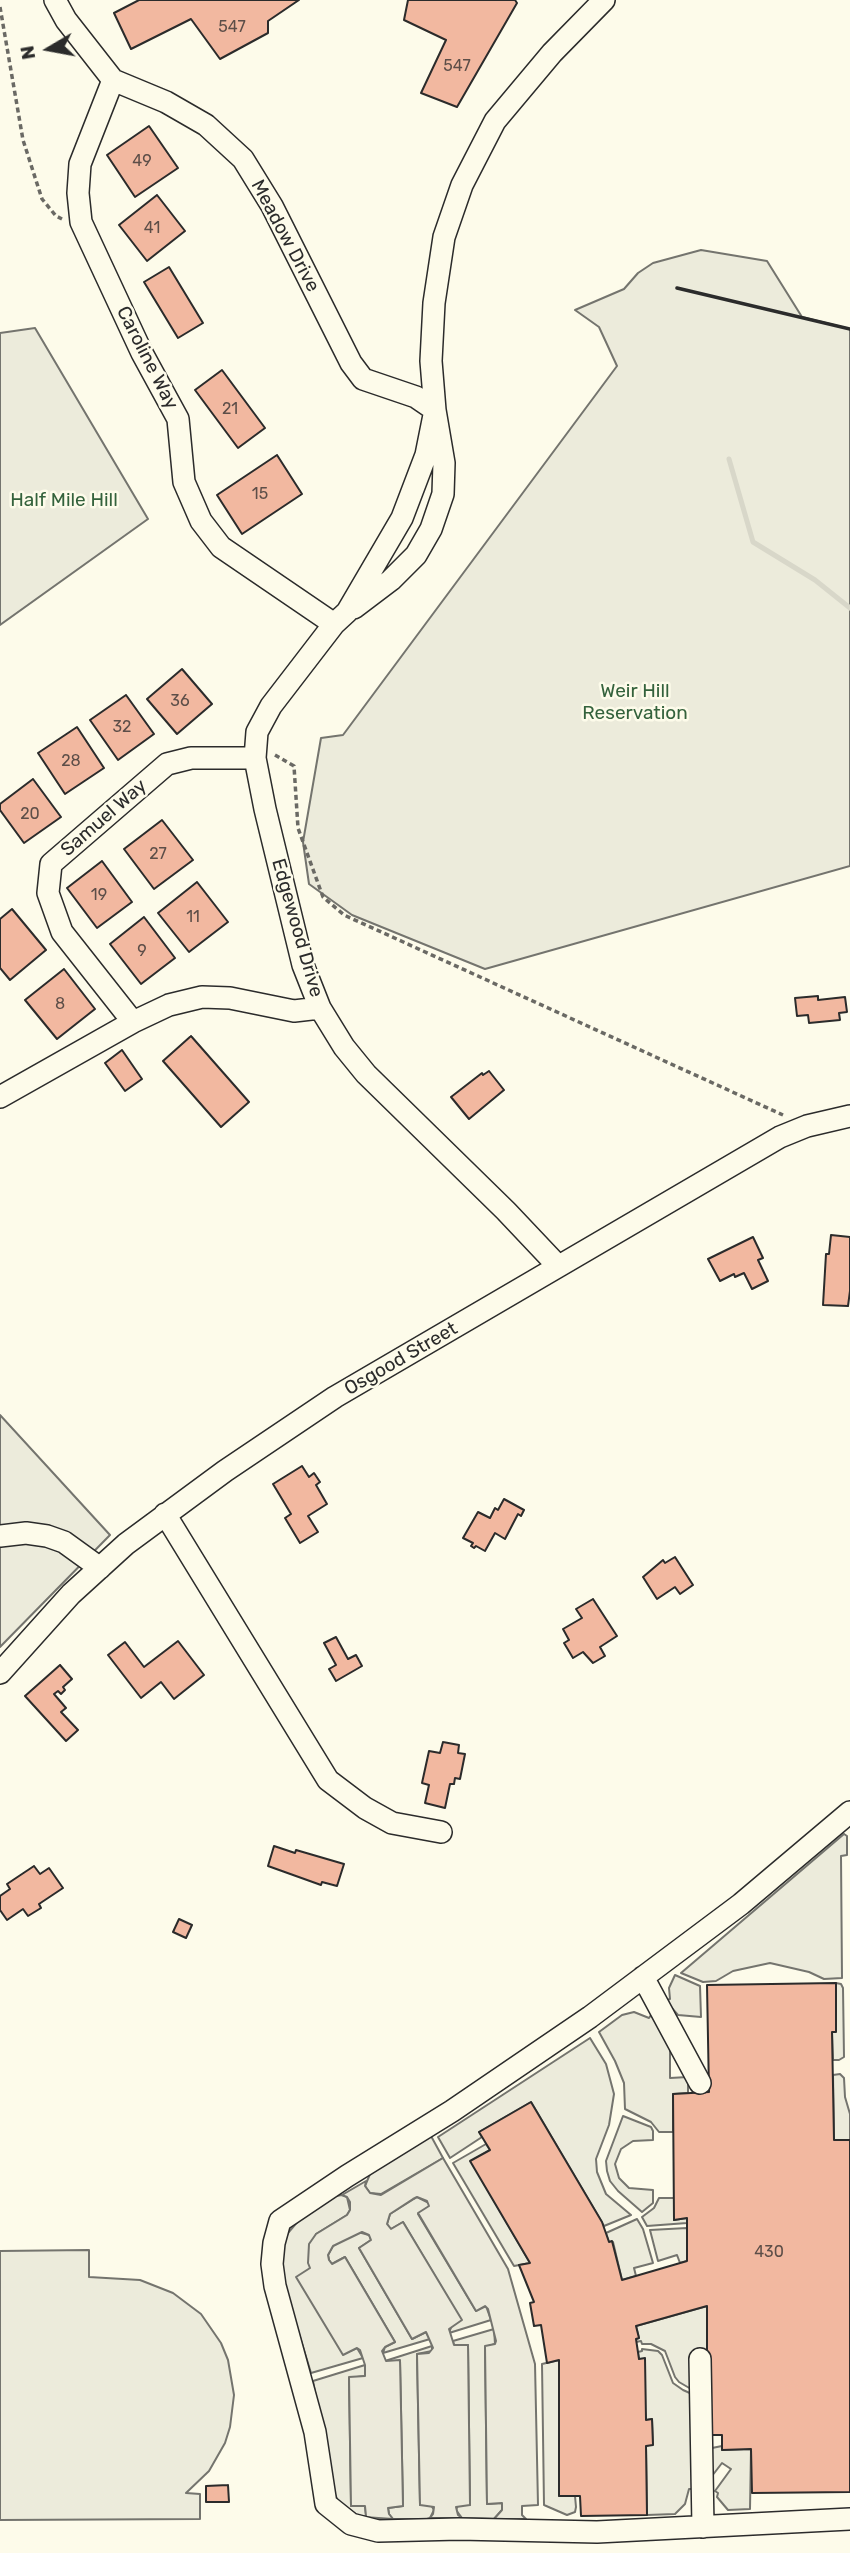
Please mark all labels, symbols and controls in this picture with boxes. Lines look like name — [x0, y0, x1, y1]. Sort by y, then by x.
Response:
north arrow — [14, 14, 84, 84]
house number: 547 — [218, 17, 246, 37]
text: N — [15, 44, 40, 61]
house number: 547 — [443, 56, 471, 76]
house number: 49 — [132, 151, 152, 171]
street label: Meadow Drive — [246, 176, 324, 296]
house number: 41 — [144, 218, 160, 238]
street label: Caroline Way — [111, 303, 183, 413]
house number: 21 — [222, 399, 238, 419]
house number: 15 — [252, 484, 268, 504]
park label: Half Mile Hill — [10, 490, 118, 512]
park label: Weir Hill Reservation — [582, 681, 688, 725]
house number: 36 — [170, 691, 190, 711]
house number: 32 — [112, 717, 132, 737]
house number: 28 — [61, 751, 81, 771]
street label: Samuel Way — [56, 775, 152, 861]
house number: 20 — [20, 804, 40, 824]
house number: 27 — [149, 844, 167, 864]
street label: Edgewood Drive — [266, 856, 328, 1000]
house number: 19 — [91, 885, 107, 905]
house number: 11 — [186, 907, 200, 927]
house number: 9 — [137, 941, 147, 961]
house number: 8 — [55, 994, 65, 1014]
street label: Osgood Street — [340, 1317, 462, 1401]
house number: 430 — [754, 2242, 784, 2262]

